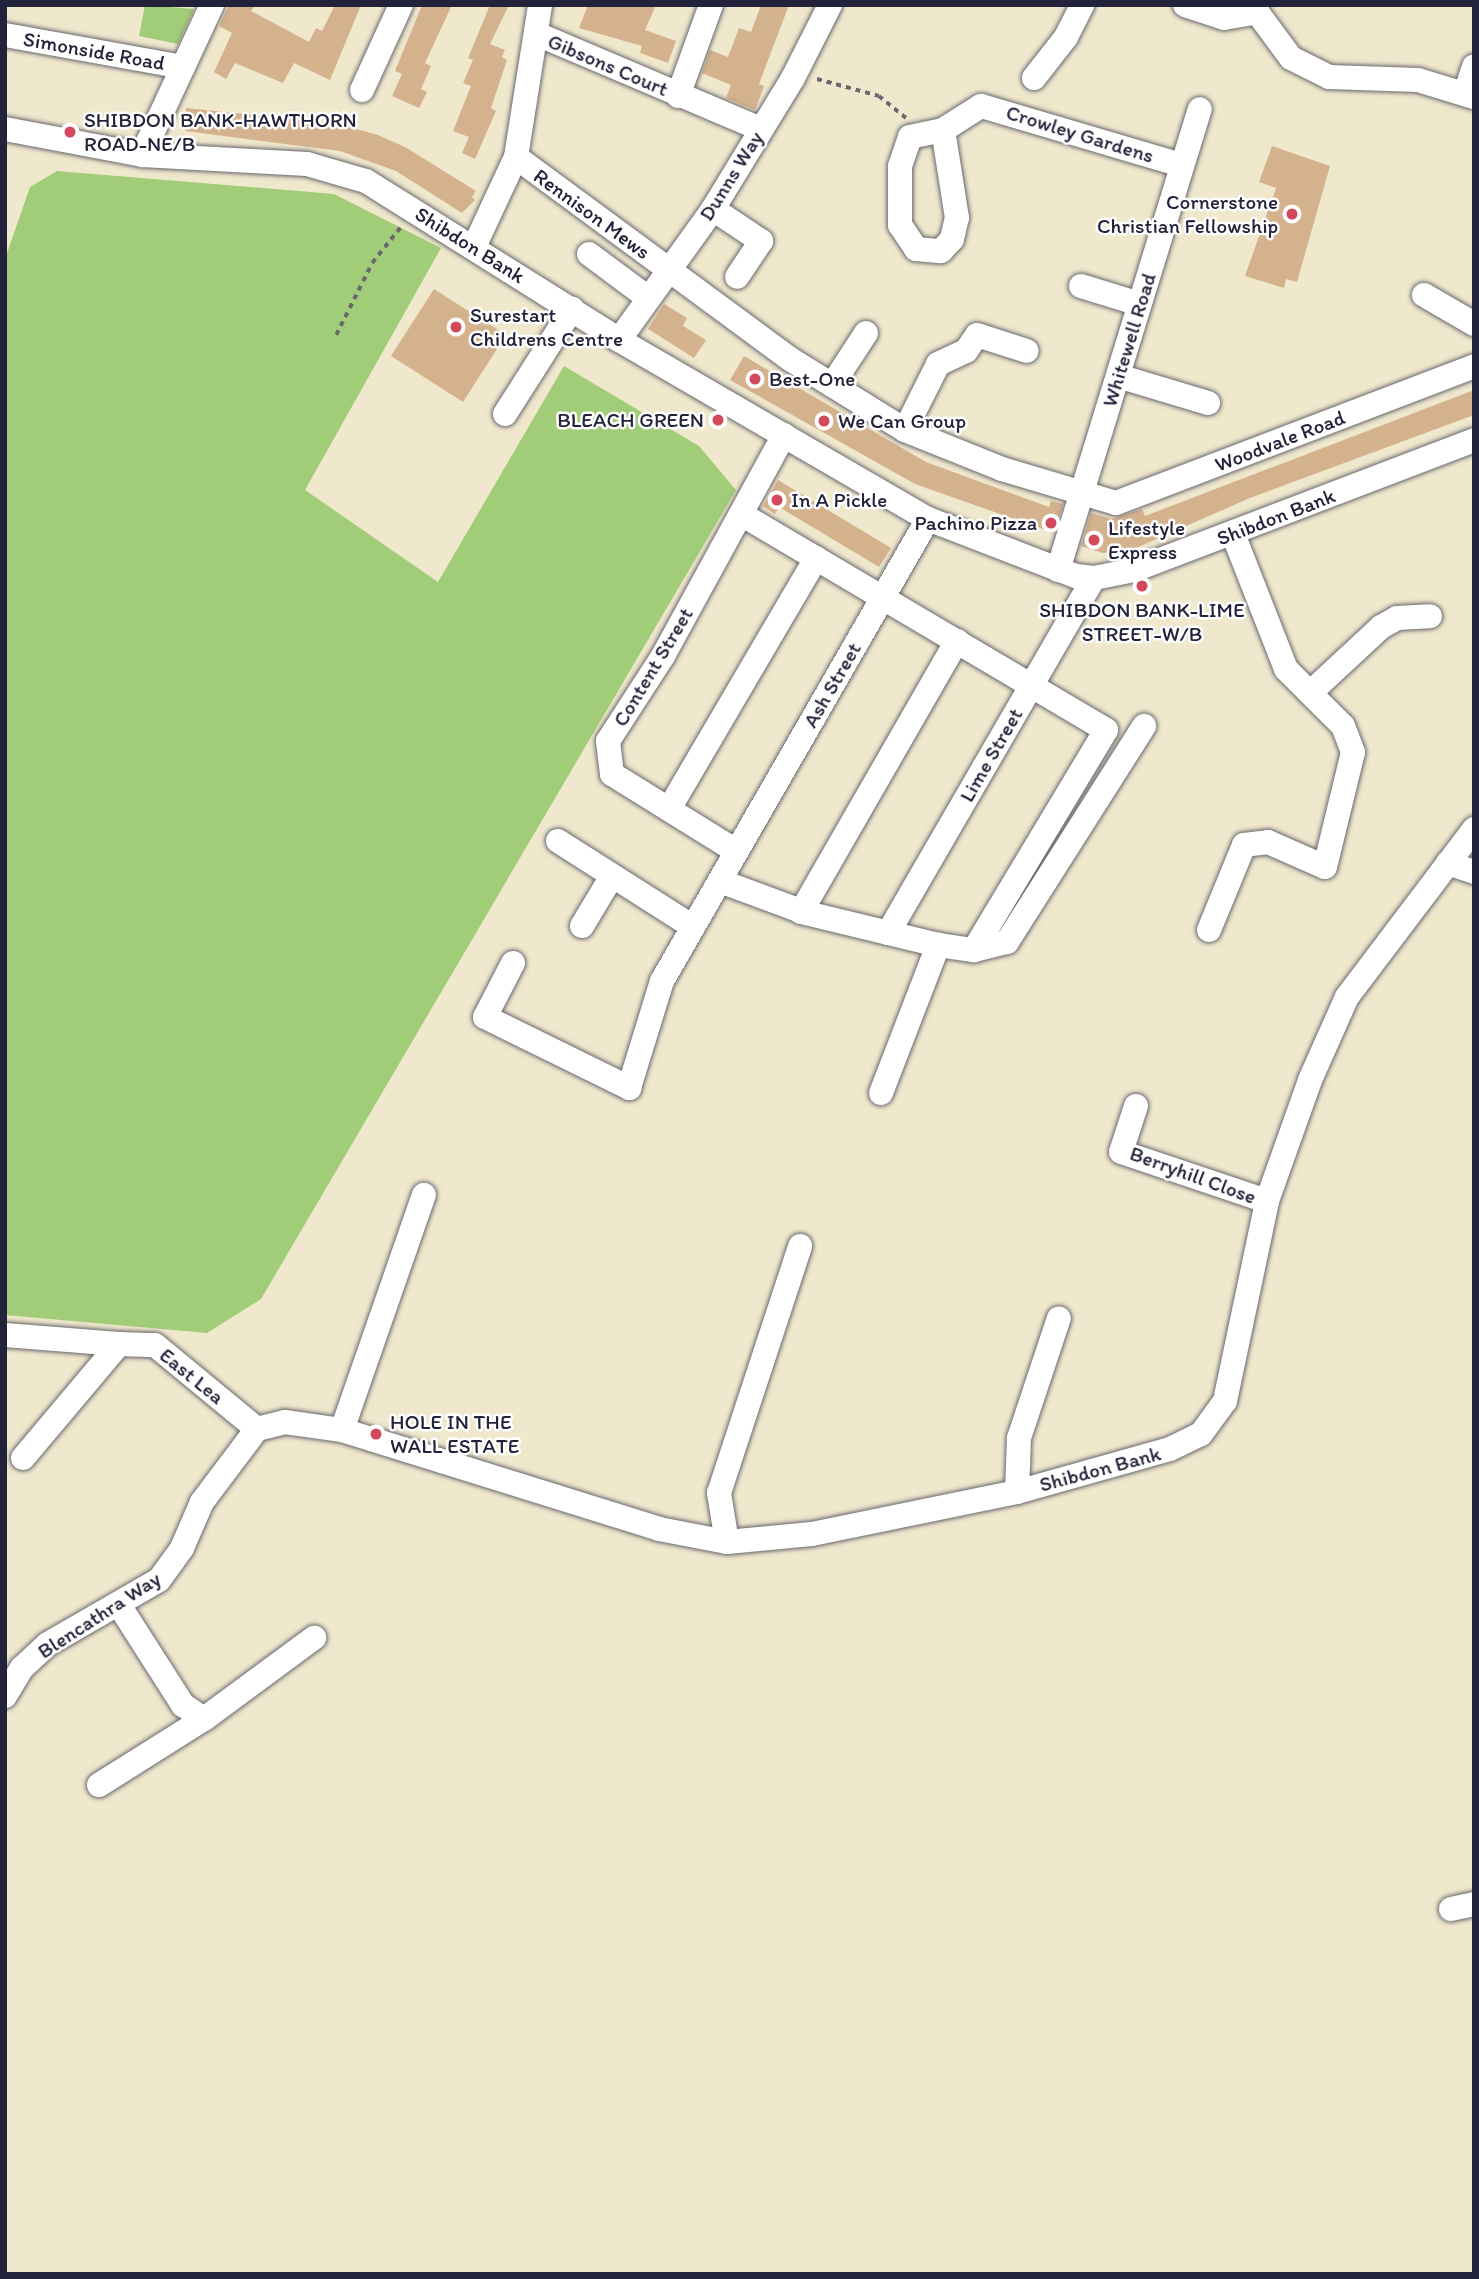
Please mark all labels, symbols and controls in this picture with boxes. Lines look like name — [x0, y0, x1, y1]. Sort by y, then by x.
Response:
street label: Simonside Road — [21, 26, 167, 76]
street label: Gibsons Court — [544, 28, 672, 102]
street label: Crowley Gardens — [1003, 100, 1157, 168]
place label: SHIBDON BANK-HAWTHORN ROAD-NE/B — [84, 107, 357, 157]
marker: SHIBDON BANK-HAWTHORN ROAD-NE/B — [62, 124, 78, 140]
street label: Dunns Way — [694, 127, 768, 225]
street label: Rennison Mews — [529, 163, 655, 265]
place label: Cornerstone Christian Fellowship — [1097, 189, 1278, 239]
street label: Shibdon Bank — [410, 201, 530, 289]
marker: Cornerstone Christian Fellowship — [1284, 206, 1300, 222]
street label: Whitewell Road — [1097, 270, 1161, 410]
place label: Surestart Childrens Centre — [470, 302, 623, 352]
marker: Surestart Childrens Centre — [448, 319, 464, 335]
place label: Best-One — [769, 366, 855, 392]
marker: Best-One — [747, 371, 763, 387]
street label: Woodvale Road — [1212, 405, 1348, 477]
place label: BLEACH GREEN — [557, 407, 704, 433]
place label: We Can Group — [838, 408, 966, 434]
marker: BLEACH GREEN — [710, 412, 726, 428]
marker: We Can Group — [816, 413, 832, 429]
street label: Shibdon Bank — [1213, 483, 1339, 551]
place label: In A Pickle — [791, 487, 887, 513]
marker: In A Pickle — [769, 492, 785, 508]
place label: Pachino Pizza — [914, 510, 1037, 536]
marker: Pachino Pizza — [1043, 515, 1059, 531]
place label: Lifestyle Express — [1108, 515, 1185, 565]
marker: Lifestyle Express — [1086, 532, 1102, 548]
marker: SHIBDON BANK-LIME STREET-W/B — [1134, 578, 1150, 594]
place label: SHIBDON BANK-LIME STREET-W/B — [1040, 597, 1244, 647]
street label: Content Street — [608, 603, 698, 731]
street label: Ash Street — [798, 638, 866, 732]
street label: Lime Street — [954, 704, 1028, 806]
street label: Berryhill Close — [1126, 1140, 1260, 1210]
street label: East Lea — [155, 1342, 229, 1410]
place label: HOLE IN THE WALL ESTATE — [390, 1409, 519, 1459]
marker: HOLE IN THE WALL ESTATE — [368, 1426, 384, 1442]
street label: Shibdon Bank — [1036, 1441, 1164, 1497]
street label: Blencathra Way — [33, 1566, 165, 1664]

